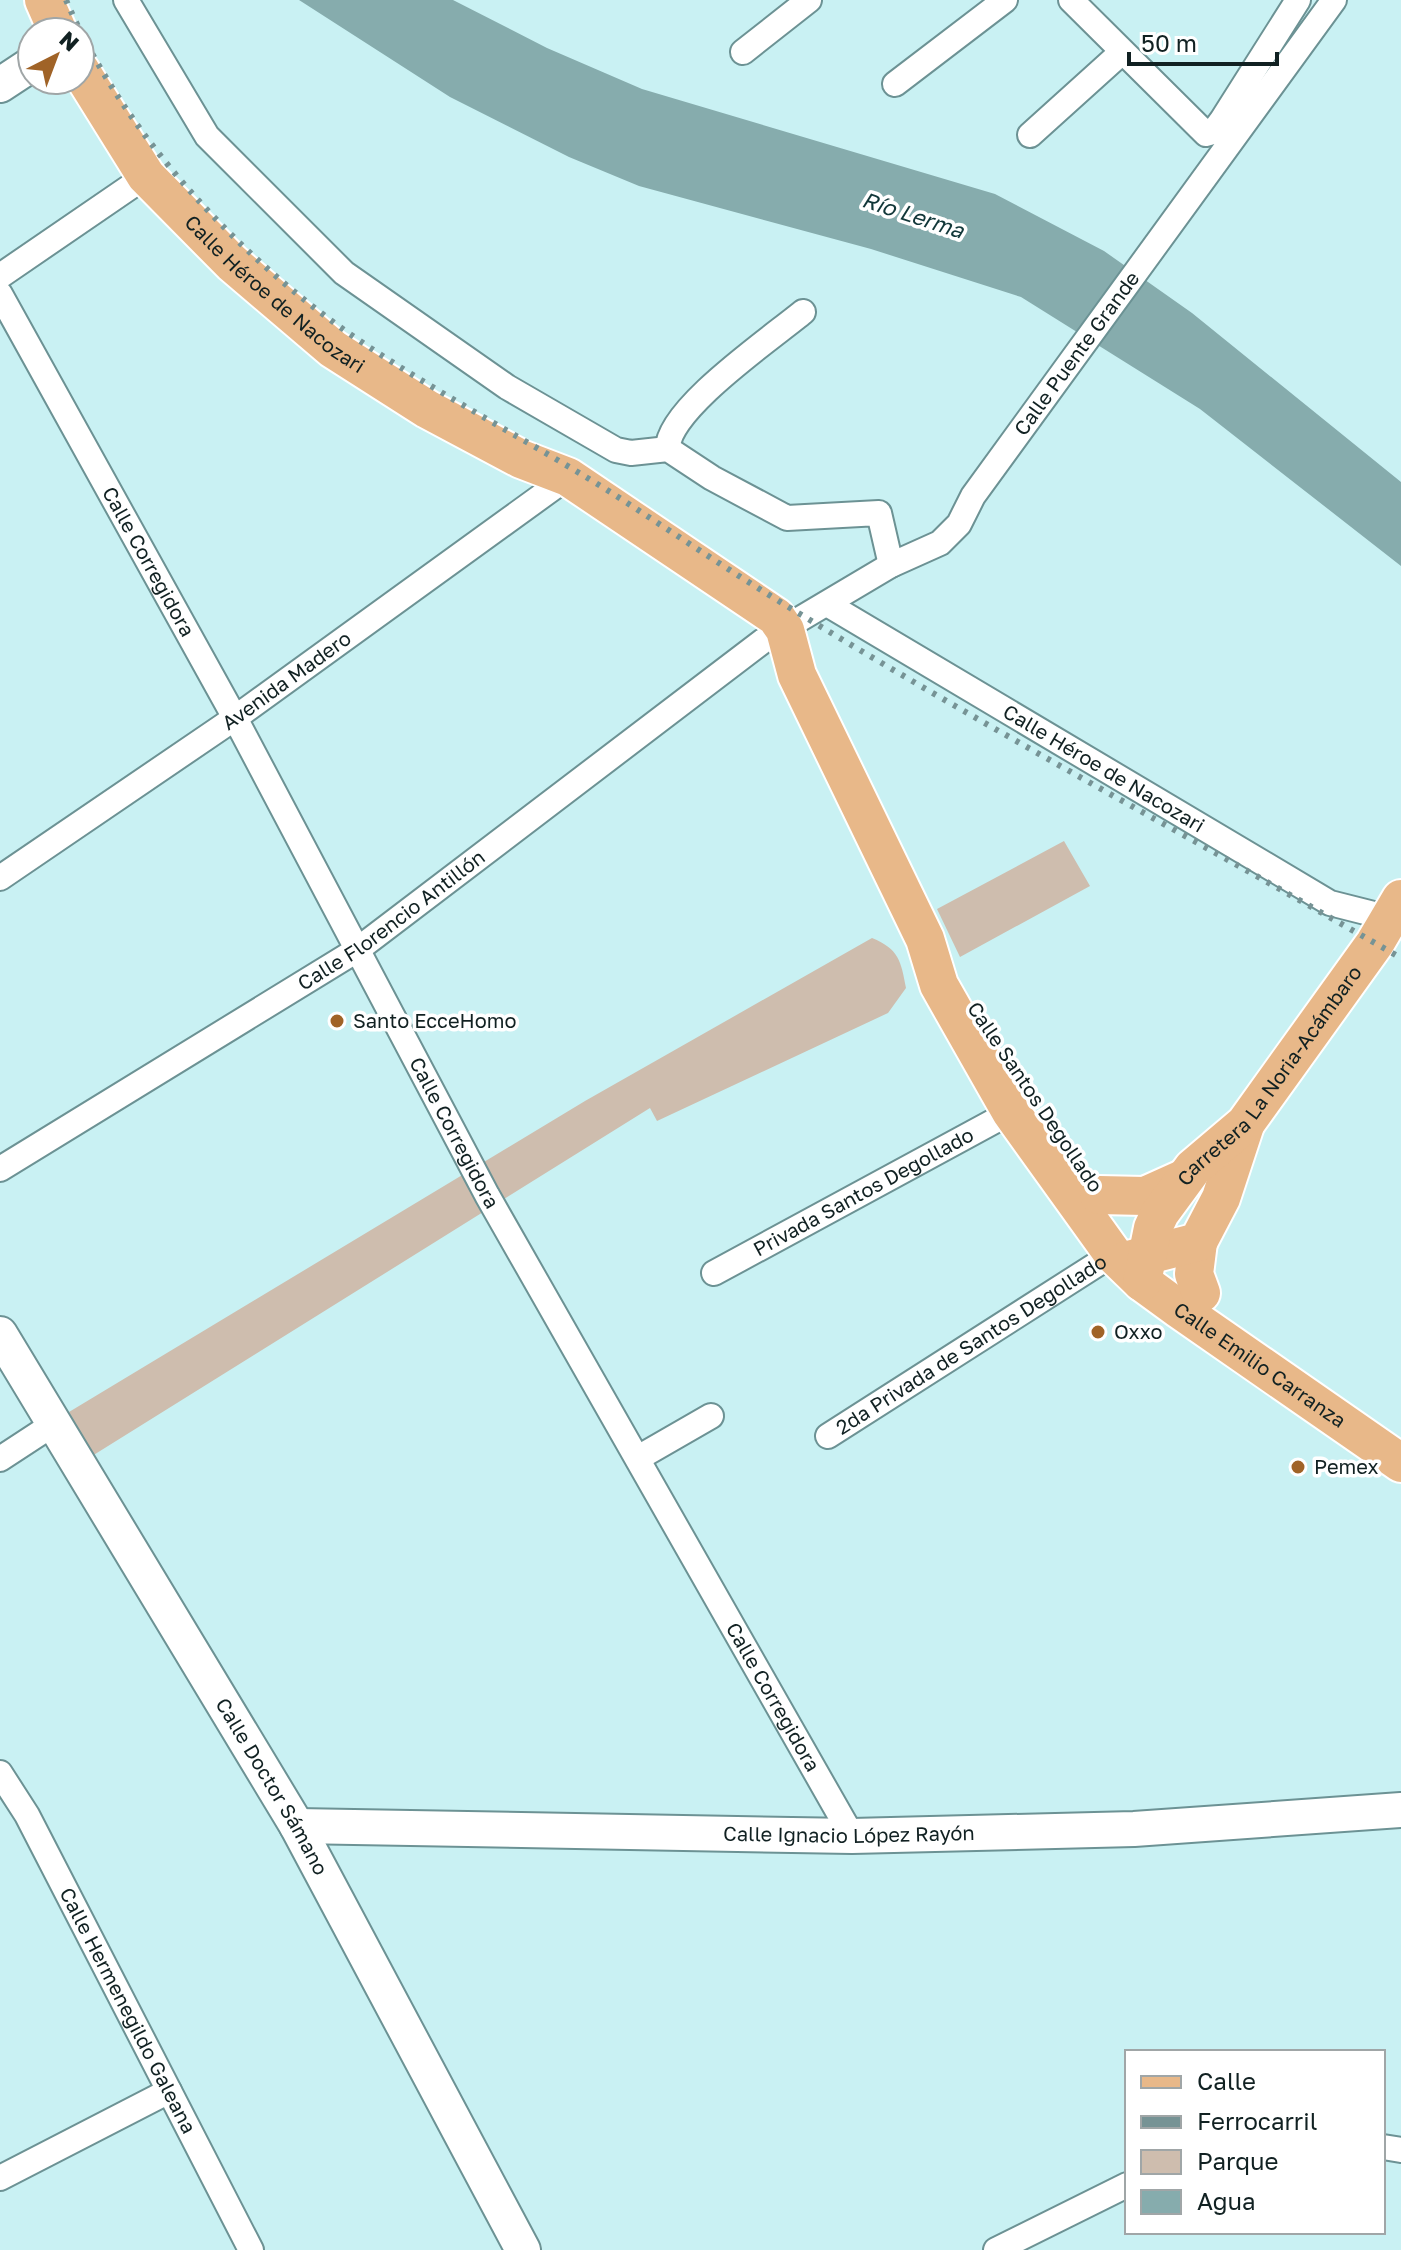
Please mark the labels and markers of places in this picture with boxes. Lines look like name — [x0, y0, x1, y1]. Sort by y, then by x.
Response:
place label: Santo EcceHomo — [353, 1008, 517, 1032]
marker: Santo EcceHomo — [328, 1012, 346, 1030]
place label: Oxxo — [1114, 1319, 1162, 1343]
marker: Oxxo — [1089, 1323, 1107, 1341]
place label: Pemex — [1314, 1454, 1378, 1478]
marker: Pemex — [1289, 1458, 1307, 1476]

